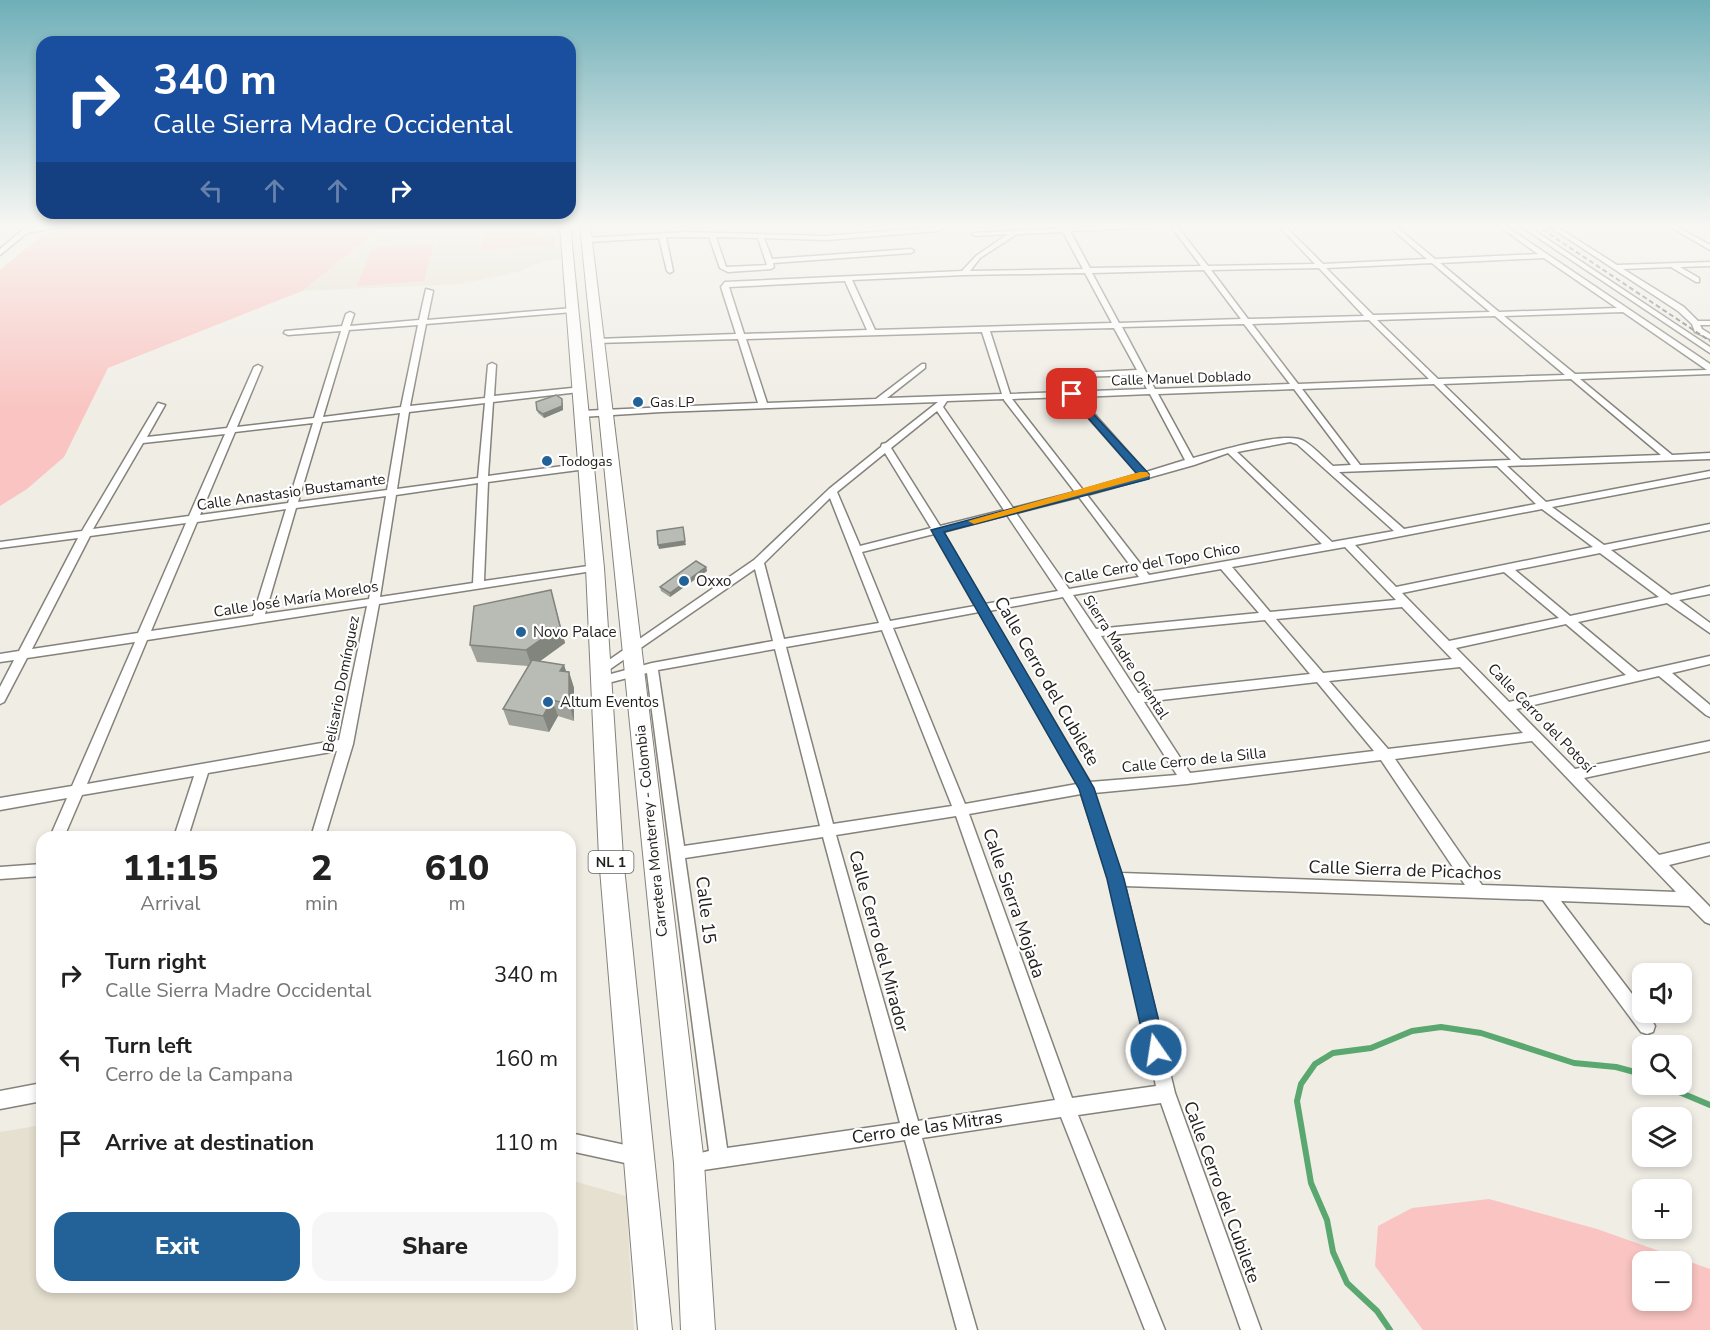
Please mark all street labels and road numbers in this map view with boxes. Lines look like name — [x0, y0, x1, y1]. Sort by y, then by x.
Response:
street label: Calle Manuel Doblado — [1111, 367, 1252, 390]
street label: Calle Anastasio Bustamante — [195, 469, 387, 515]
street label: Calle Cerro del Topo Chico — [1062, 538, 1242, 588]
street label: Calle José María Morelos — [212, 576, 380, 622]
street label: Sierra Madre Oriental — [1078, 591, 1174, 723]
street label: Calle Cerro del Cubilete — [989, 592, 1105, 770]
street label: Belisario Domínguez — [318, 614, 364, 754]
street label: Calle Cerro del Potosí — [1483, 659, 1600, 778]
street label: Carretera Monterrey - Colombia — [630, 724, 672, 938]
street label: Calle Cerro de la Silla — [1121, 742, 1267, 778]
street label: Calle Sierra Mojada — [977, 825, 1051, 981]
street label: Calle Cerro del Mirador — [843, 848, 915, 1035]
road number: NL 1 — [588, 851, 634, 873]
street label: Calle Sierra de Picachos — [1308, 855, 1502, 885]
street label: Calle 15 — [690, 875, 722, 945]
street label: Calle Cerro del Cubilete — [1178, 1098, 1266, 1286]
street label: Cerro de las Mitras — [850, 1105, 1004, 1149]

